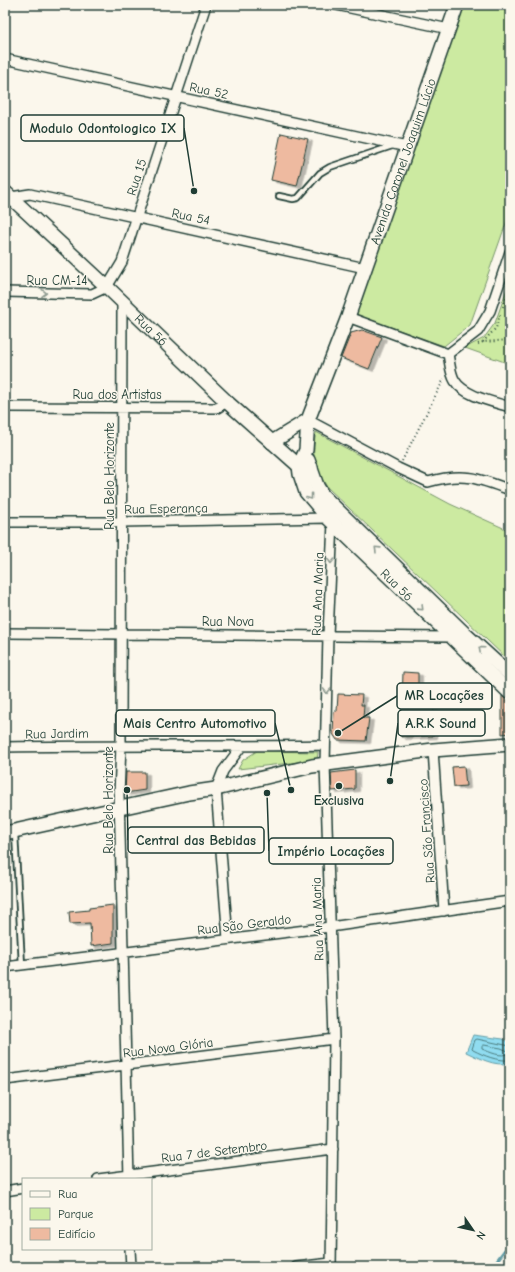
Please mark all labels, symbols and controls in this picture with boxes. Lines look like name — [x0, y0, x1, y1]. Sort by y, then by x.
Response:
street label: Avenida Coronel Joaquim Lúcio — [367, 76, 439, 247]
street label: Rua 52 — [188, 79, 230, 102]
callout: Modulo Odontologico IX — [21, 115, 184, 141]
text: Modulo Odontologico IX — [29, 120, 177, 137]
street label: Rua 15 — [124, 157, 149, 197]
street label: Rua 54 — [170, 205, 211, 228]
street label: Rua CM-14 — [27, 273, 87, 288]
one-way arrow — [41, 289, 47, 297]
street label: Rua 56 — [132, 311, 171, 349]
street label: Rua dos Artistas — [72, 387, 162, 402]
street label: Rua Belo Horizonte — [102, 422, 117, 530]
one-way arrow — [305, 493, 312, 500]
street label: Rua Esperança — [124, 500, 208, 517]
one-way arrow — [374, 546, 382, 554]
street label: Rua Ana Maria — [309, 552, 326, 636]
one-way arrow — [327, 558, 335, 564]
street label: Rua 56 — [377, 566, 416, 604]
one-way arrow — [416, 603, 424, 611]
street label: Rua Nova — [202, 614, 254, 629]
one-way arrow — [478, 646, 486, 654]
callout: MR Locações — [397, 683, 492, 709]
text: MR Locações — [404, 687, 484, 704]
one-way arrow — [322, 688, 331, 694]
callout: Mais Centro Automotivo — [116, 710, 275, 736]
callout: A.R.K Sound — [398, 710, 485, 736]
text: Mais Centro Automotivo — [123, 715, 267, 732]
text: A.R.K Sound — [406, 715, 476, 732]
street label: Rua Jardim — [25, 725, 89, 742]
street label: Rua Belo Horizonte — [101, 746, 116, 854]
street label: Rua São Francisco — [415, 778, 438, 884]
marker: Exclusiva — [334, 781, 344, 791]
place label: Exclusiva — [314, 793, 364, 808]
callout: Central das Bebidas — [128, 827, 264, 853]
text: Central das Bebidas — [136, 832, 256, 849]
callout: Império Locações — [269, 838, 393, 864]
text: Império Locações — [277, 843, 385, 860]
street label: Rua Ana Maria — [309, 877, 326, 961]
street label: Rua São Geraldo — [196, 911, 292, 938]
street label: Rua Nova Glória — [122, 1035, 214, 1060]
street label: Rua 7 de Setembro — [160, 1138, 268, 1165]
legend — [22, 1178, 152, 1250]
text: Rua — [58, 1187, 77, 1201]
text: Parque — [58, 1207, 93, 1221]
north arrow — [453, 1210, 493, 1250]
text: Edifício — [58, 1227, 95, 1241]
text: N — [473, 1229, 488, 1242]

